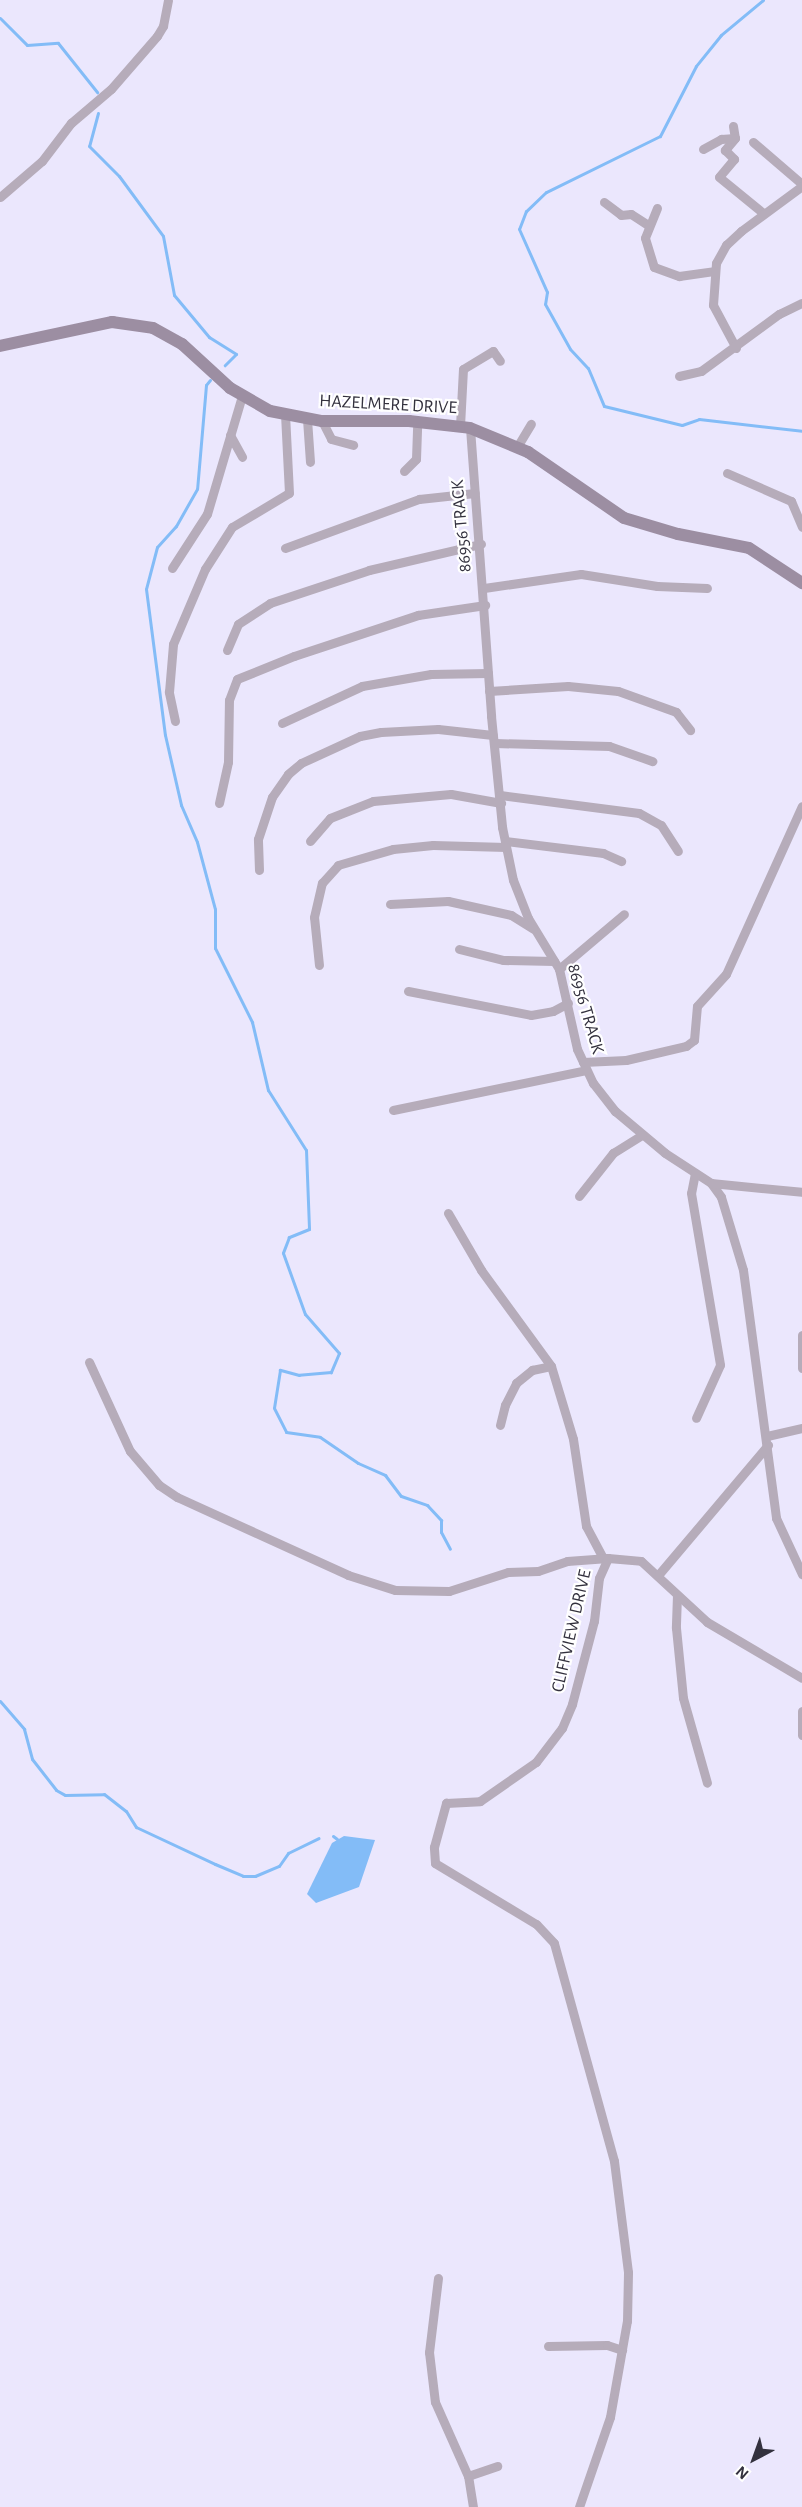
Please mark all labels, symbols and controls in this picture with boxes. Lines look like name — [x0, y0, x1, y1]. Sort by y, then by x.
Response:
street label: HAZELMERE DRIVE — [319, 391, 457, 419]
street label: 86956 TRACK — [447, 479, 477, 573]
street label: 86956 TRACK — [562, 962, 608, 1056]
street label: CLIFFVIEW DRIVE — [547, 1568, 597, 1694]
north arrow — [724, 2429, 784, 2489]
text: N — [733, 2463, 752, 2482]

